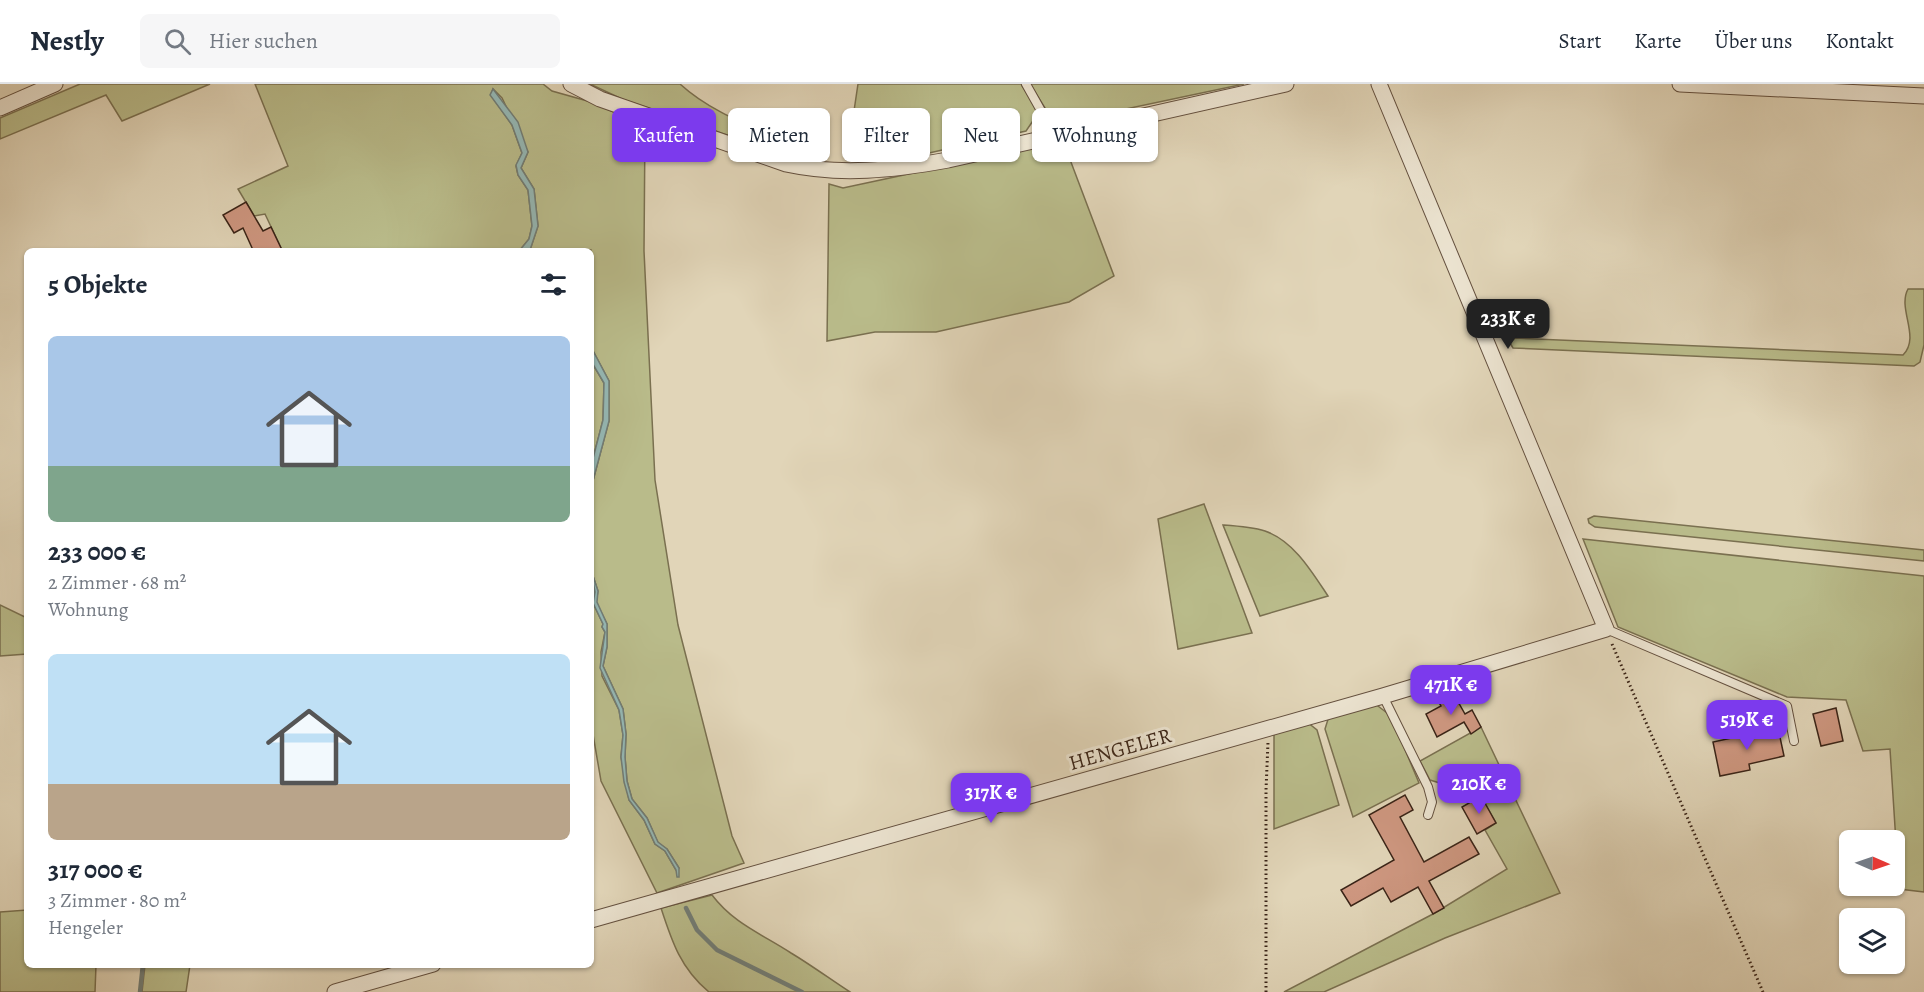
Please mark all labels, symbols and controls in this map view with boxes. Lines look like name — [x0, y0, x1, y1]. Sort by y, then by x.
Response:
search box — [140, 14, 560, 68]
text: Nestly — [30, 22, 104, 60]
icon: search — [161, 25, 194, 58]
text: Hier suchen — [209, 26, 318, 56]
text: Start — [1559, 27, 1601, 55]
text: Karte — [1634, 27, 1682, 55]
text: Über uns — [1715, 27, 1792, 55]
text: Kontakt — [1825, 27, 1894, 55]
chip: Kaufen — [612, 108, 716, 162]
chip: Mieten — [728, 108, 830, 162]
chip: Filter — [842, 108, 930, 162]
chip: Neu — [942, 108, 1020, 162]
chip: Wohnung — [1032, 108, 1158, 162]
text: 5 Objekte — [48, 267, 148, 302]
icon: filters — [537, 268, 570, 301]
pin: 233K € — [1459, 299, 1557, 350]
text: 233K € — [1481, 305, 1535, 332]
icon: home — [255, 375, 363, 483]
text: 233 000 € — [48, 534, 146, 569]
text: 2 Zimmer · 68 m² — [48, 569, 186, 596]
text: Wohnung — [48, 596, 129, 623]
pin: 471K € — [1402, 665, 1500, 716]
text: 471K € — [1424, 671, 1478, 698]
icon: home — [255, 693, 363, 801]
pin: 519K € — [1698, 700, 1796, 751]
text: 519K € — [1720, 706, 1774, 733]
street label: HENGELER — [1066, 721, 1175, 777]
pin: 210K € — [1430, 764, 1528, 815]
text: 210K € — [1452, 770, 1506, 797]
pin: 317K € — [942, 773, 1040, 824]
text: 317K € — [965, 779, 1017, 806]
north arrow — [1839, 830, 1905, 896]
map controls — [1839, 830, 1905, 974]
text: 317 000 € — [48, 852, 143, 887]
text: 3 Zimmer · 80 m² — [48, 887, 187, 914]
button: layers — [1839, 908, 1905, 974]
text: Hengeler — [48, 914, 123, 941]

